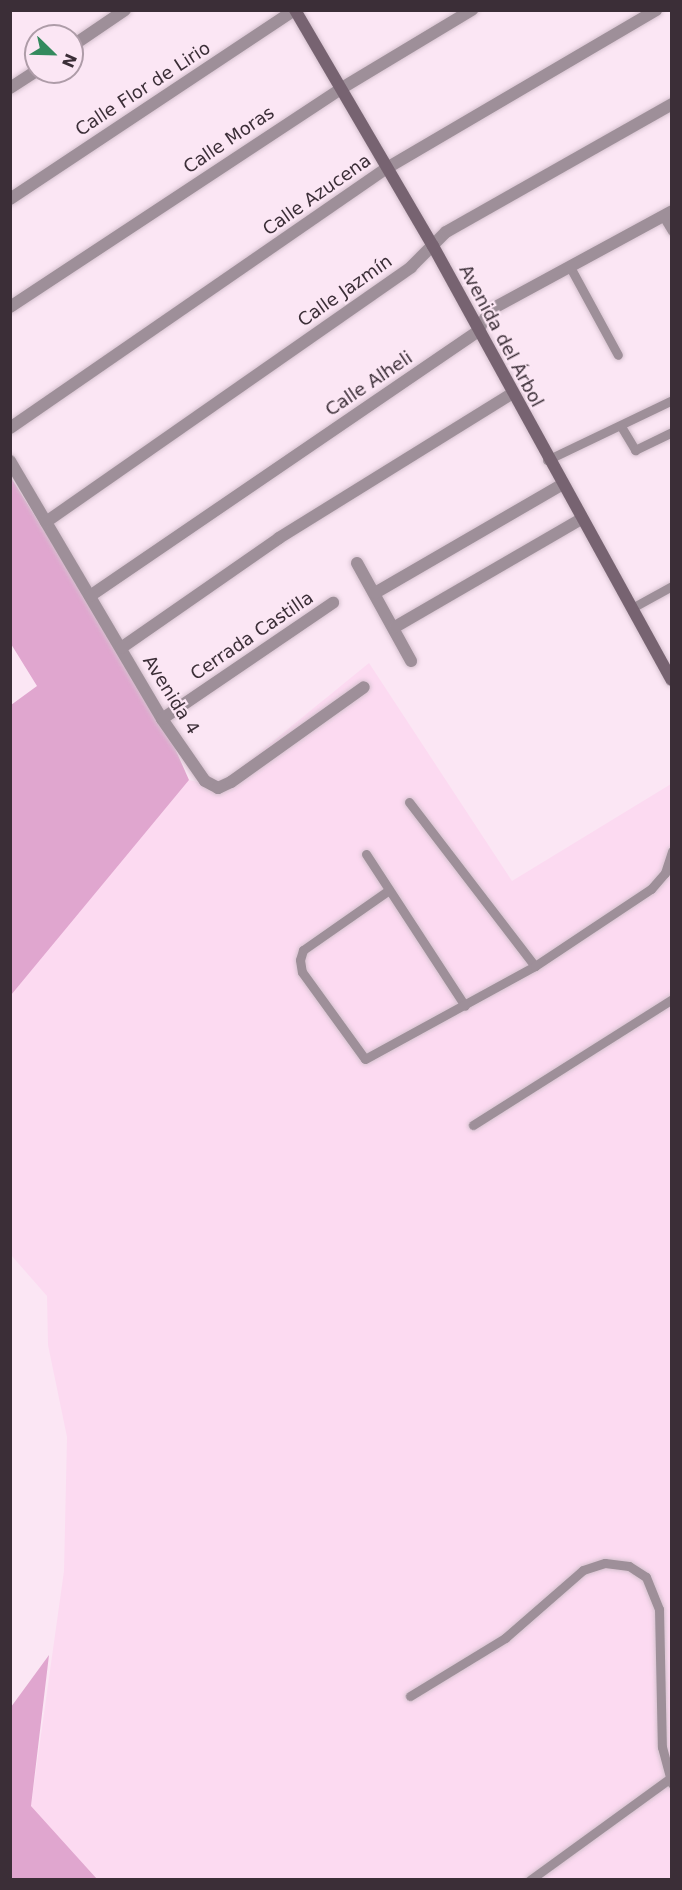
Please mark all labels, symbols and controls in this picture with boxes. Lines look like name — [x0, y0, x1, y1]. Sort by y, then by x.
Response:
north arrow — [24, 24, 84, 84]
street label: Calle Flor de Lirio — [71, 37, 215, 141]
text: N — [58, 51, 81, 70]
street label: Calle Moras — [180, 102, 278, 178]
street label: Calle Azucena — [259, 150, 375, 240]
street label: Calle Jazmín — [294, 251, 396, 331]
street label: Avenida del Árbol — [454, 261, 548, 411]
street label: Calle Alheli — [321, 347, 417, 421]
street label: Cerrada Castilla — [187, 587, 317, 685]
street label: Avenida 4 — [138, 652, 204, 738]

